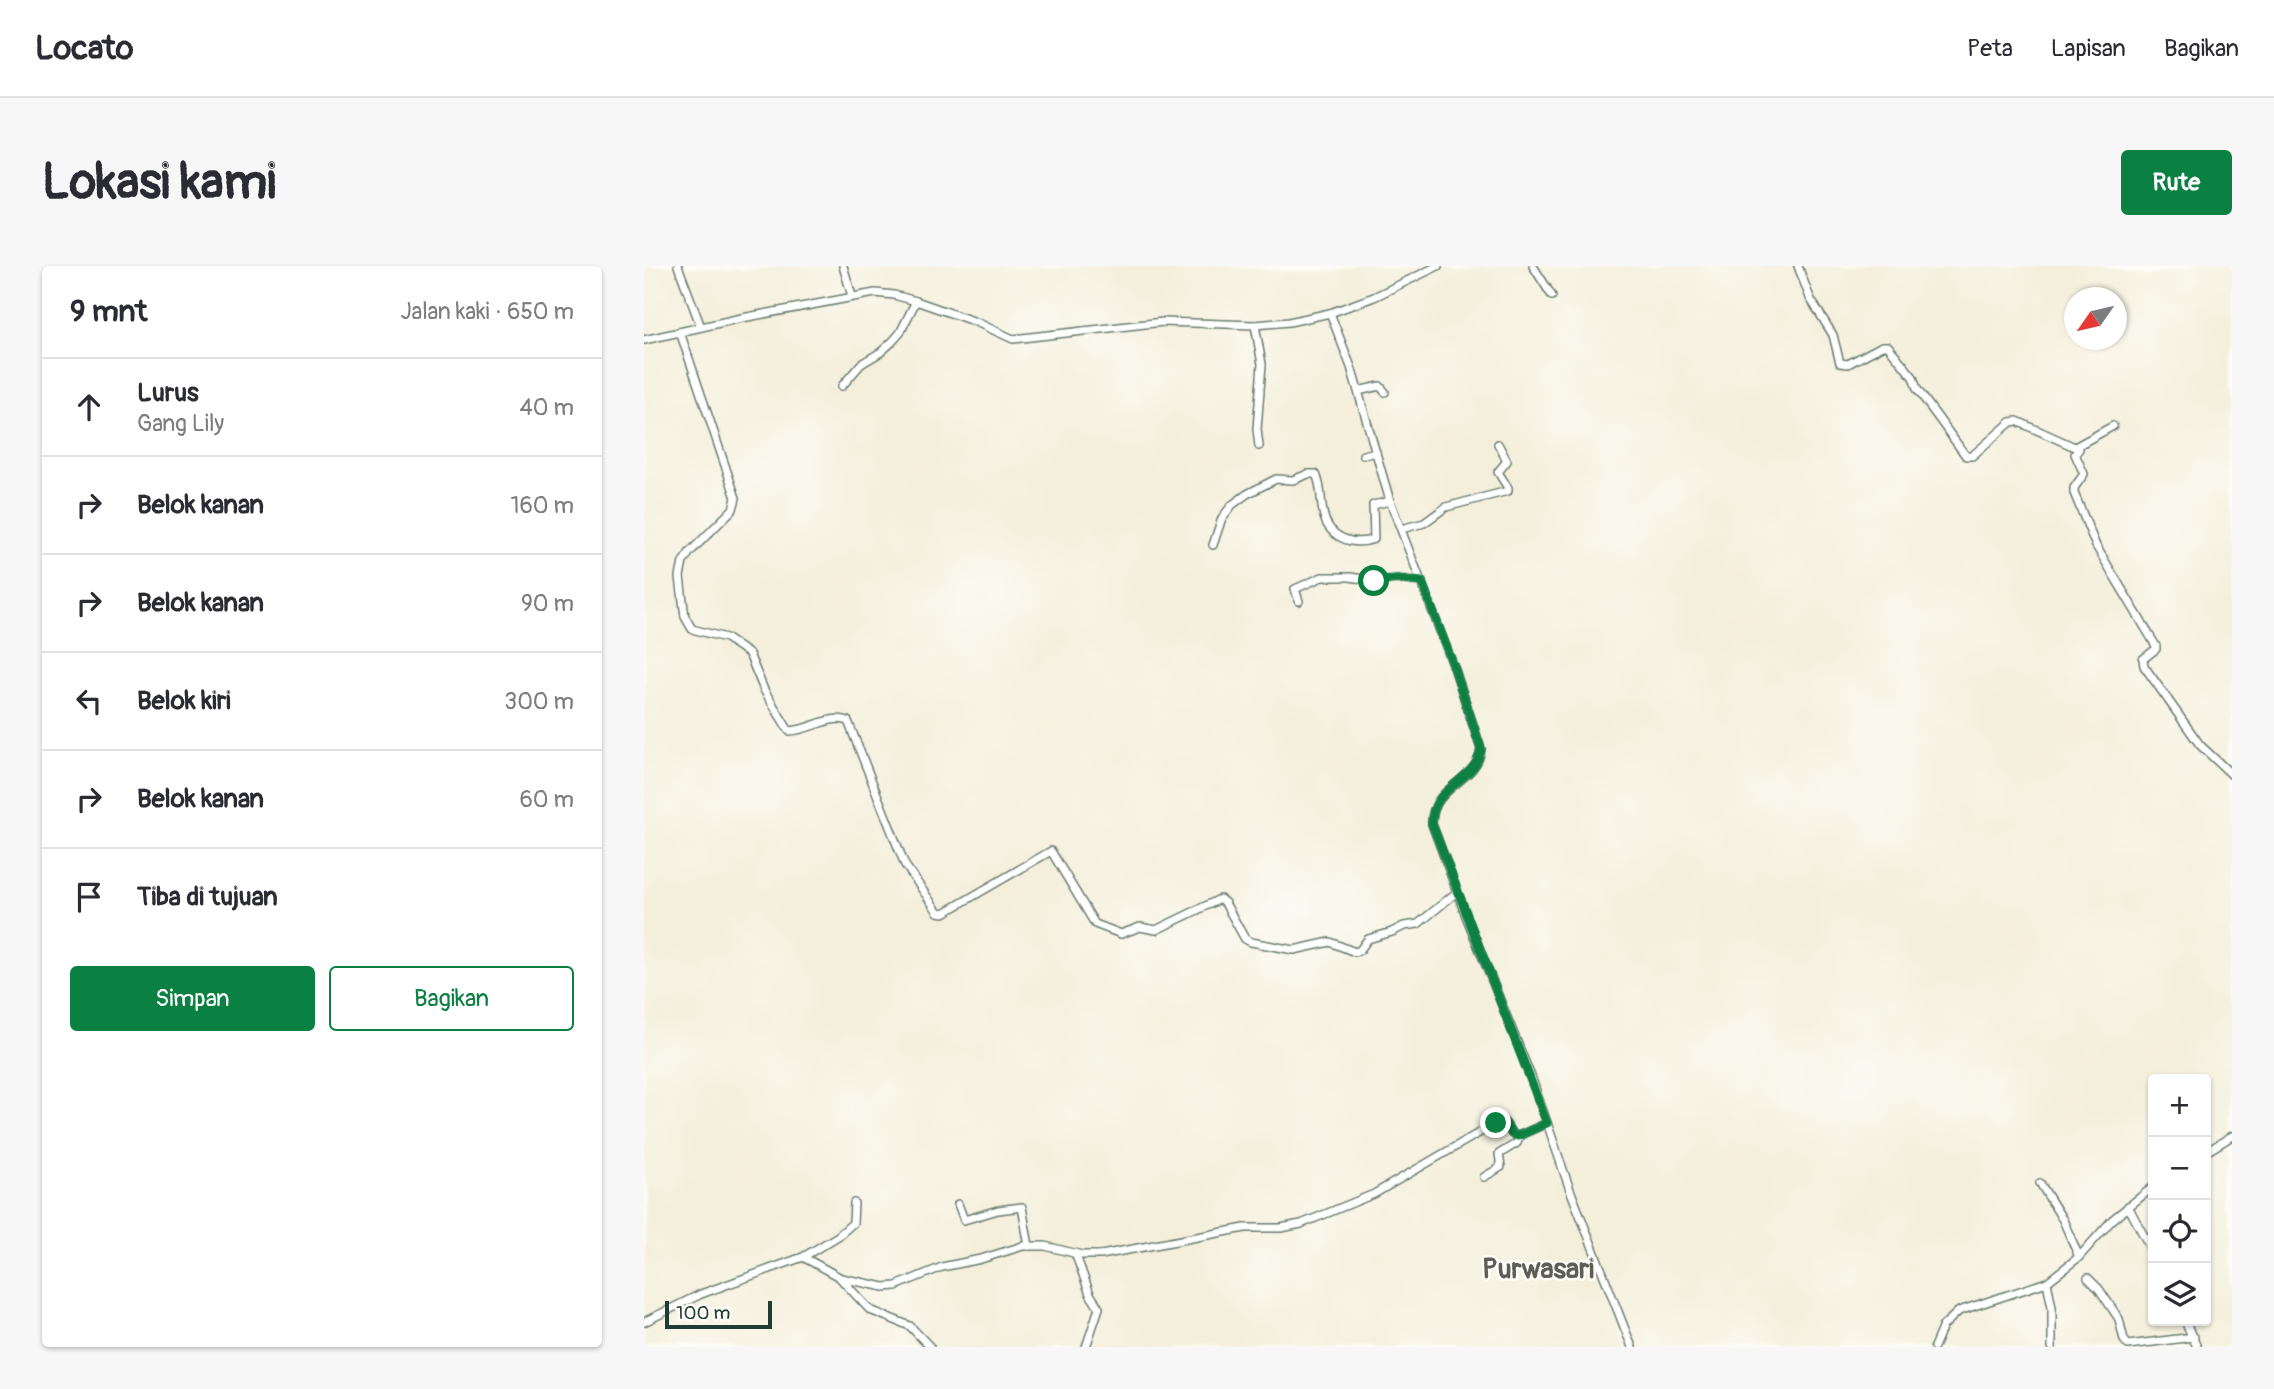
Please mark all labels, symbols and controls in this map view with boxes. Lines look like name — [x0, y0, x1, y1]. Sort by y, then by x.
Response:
text: Locato — [35, 28, 133, 69]
text: Peta — [1967, 34, 2013, 63]
text: Lapisan — [2051, 34, 2126, 63]
text: Bagikan — [2164, 34, 2239, 63]
button: Rute — [2121, 150, 2232, 215]
text: Lokasi kami — [42, 152, 276, 213]
north arrow — [2064, 287, 2127, 350]
text: 9 mnt — [70, 293, 147, 330]
text: Jalan kaki · 650 m — [400, 297, 574, 326]
text: Lurus — [137, 377, 199, 409]
icon: ahead — [70, 388, 108, 426]
text: 40 m — [520, 393, 574, 422]
text: Gang Lily — [137, 409, 224, 438]
icon: right — [70, 486, 108, 524]
text: Belok kanan — [137, 489, 264, 521]
text: 160 m — [510, 491, 574, 520]
route start — [1358, 565, 1389, 596]
icon: right — [70, 584, 108, 622]
text: Belok kanan — [137, 587, 264, 619]
text: 90 m — [521, 589, 574, 618]
icon: left — [70, 682, 108, 720]
text: Belok kiri — [137, 685, 231, 717]
text: 300 m — [504, 687, 574, 716]
icon: right — [70, 780, 108, 818]
text: Belok kanan — [137, 783, 264, 815]
text: 60 m — [519, 785, 574, 814]
icon: arrive — [70, 878, 108, 916]
text: Tiba di tujuan — [137, 881, 278, 913]
button: Simpan — [70, 966, 315, 1031]
button: Bagikan — [329, 966, 574, 1031]
map controls — [2148, 1074, 2211, 1326]
button: + — [2148, 1074, 2211, 1137]
route end — [1480, 1107, 1511, 1138]
button: − — [2148, 1137, 2211, 1200]
button: locate — [2148, 1200, 2211, 1263]
district label: Purwasari — [1482, 1252, 1594, 1287]
button: layers — [2148, 1263, 2211, 1326]
scale bar — [665, 1298, 772, 1330]
text: 100 m — [676, 1301, 730, 1325]

